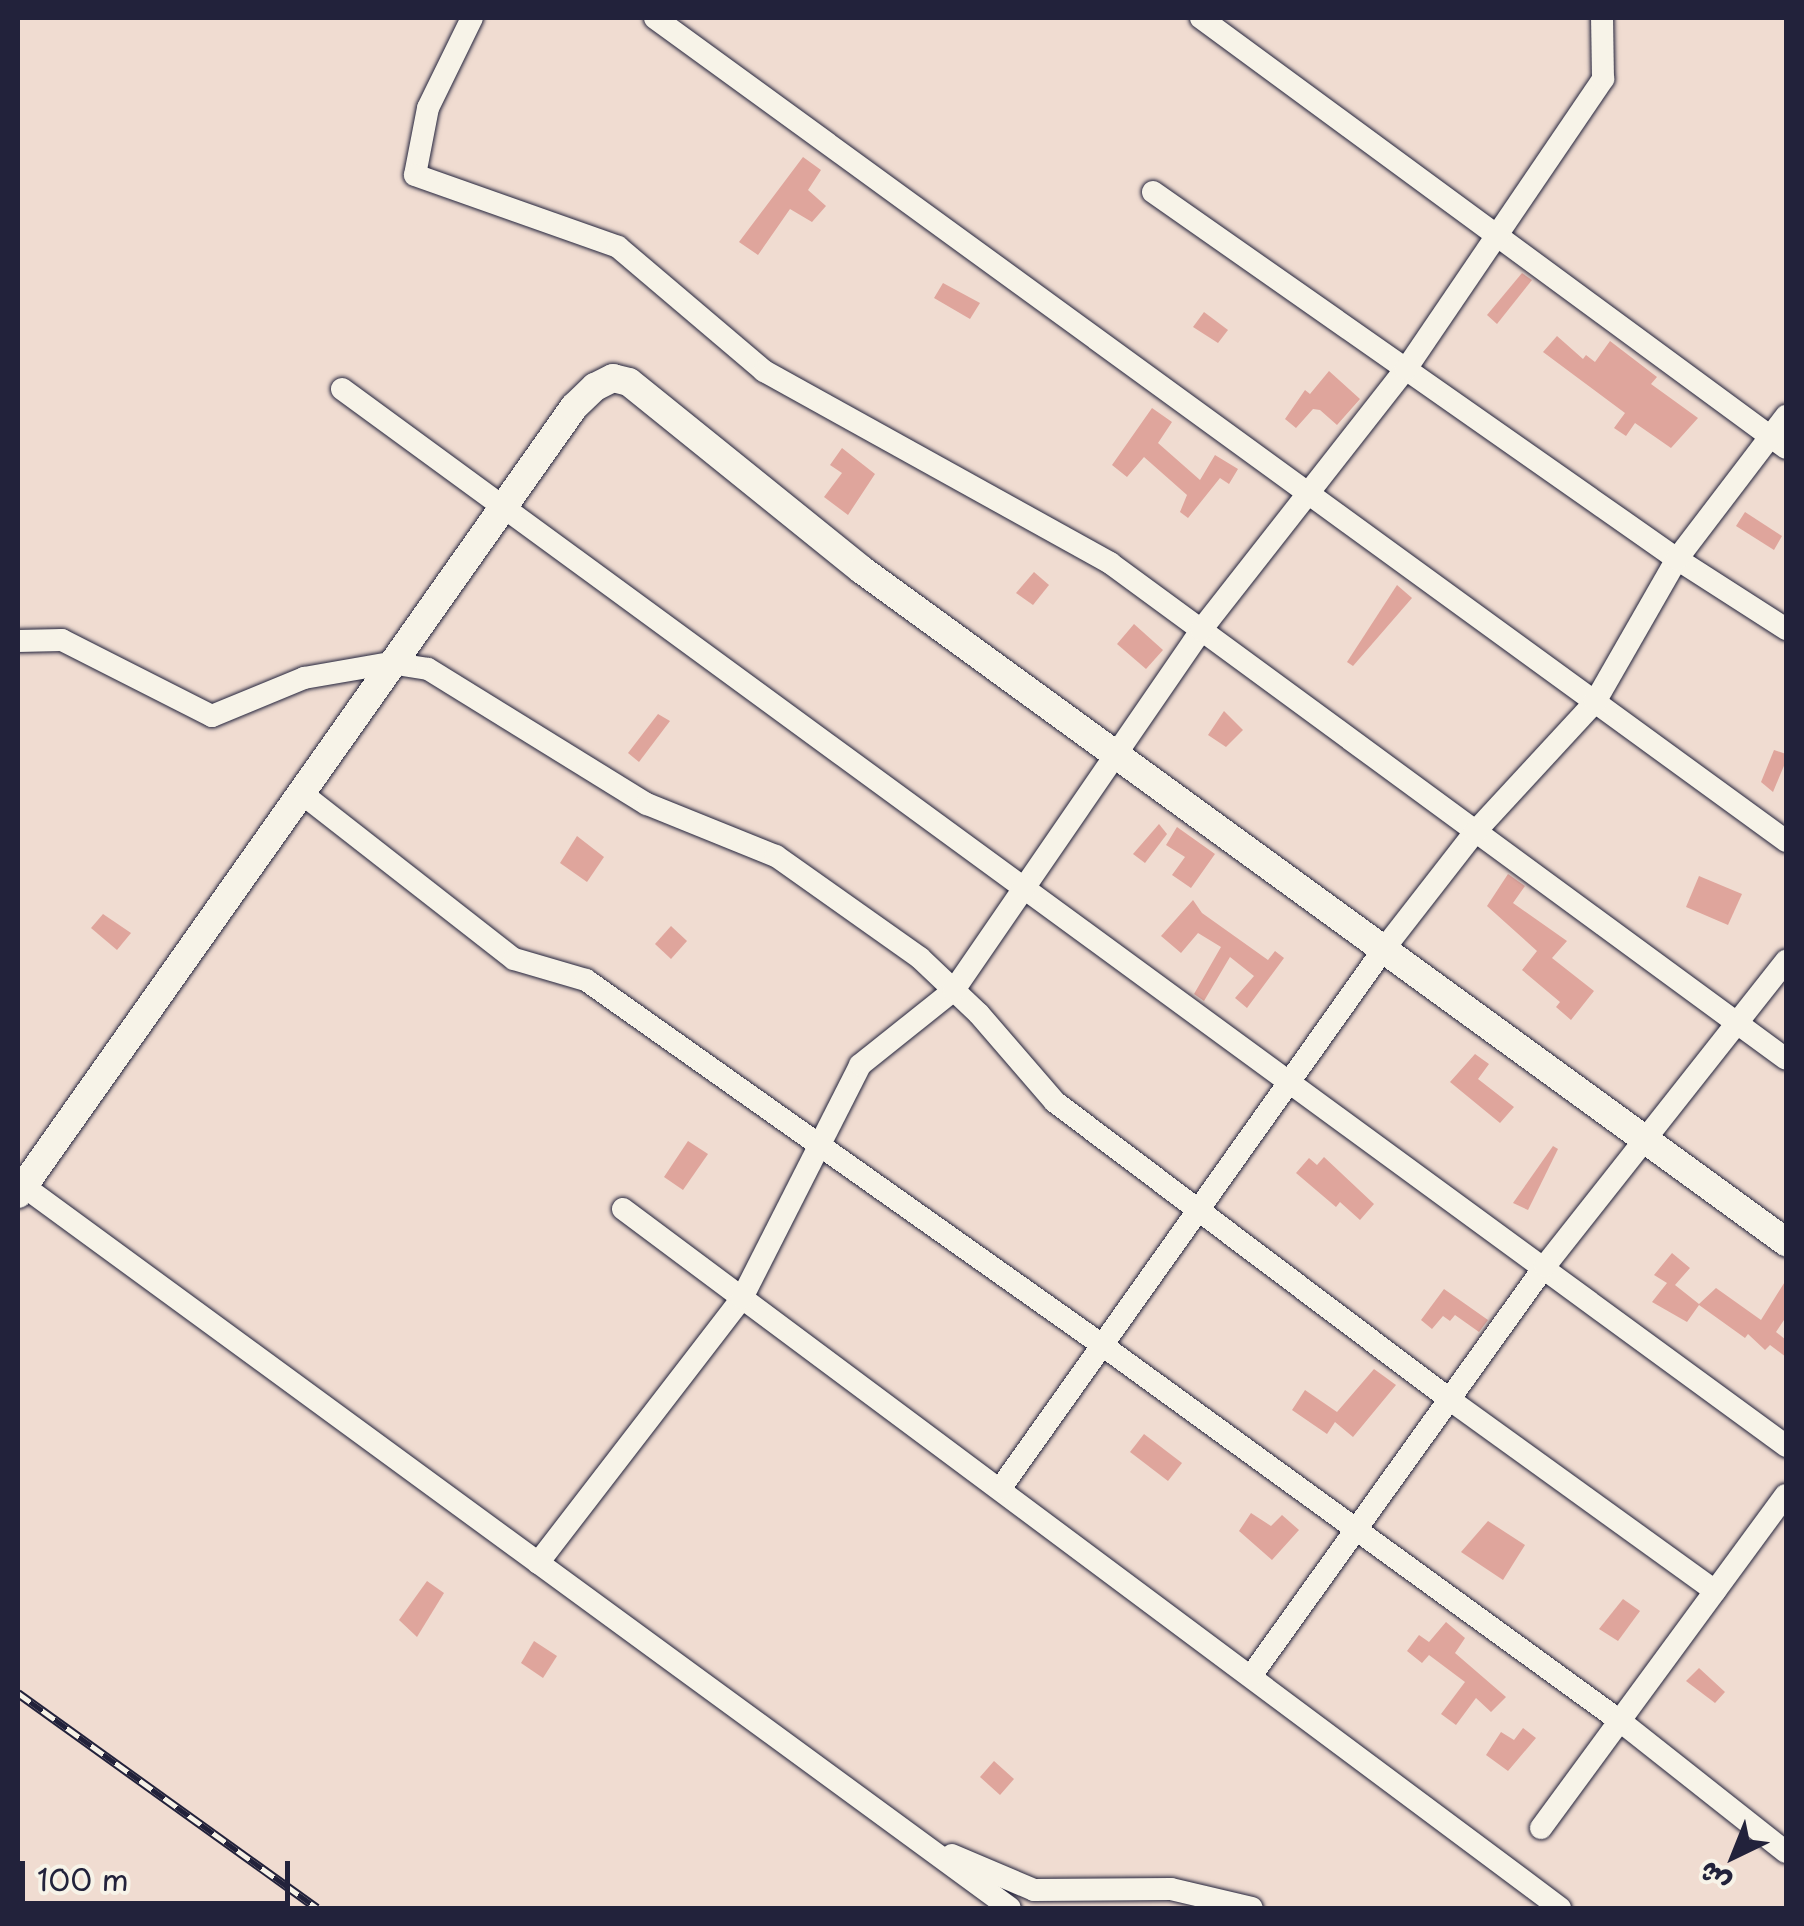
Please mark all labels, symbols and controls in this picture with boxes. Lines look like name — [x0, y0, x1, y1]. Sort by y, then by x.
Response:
north arrow — [1684, 1806, 1784, 1906]
scale bar — [25, 1841, 295, 1903]
text: ش — [1687, 1852, 1739, 1905]
text: 100 m — [37, 1856, 129, 1901]

